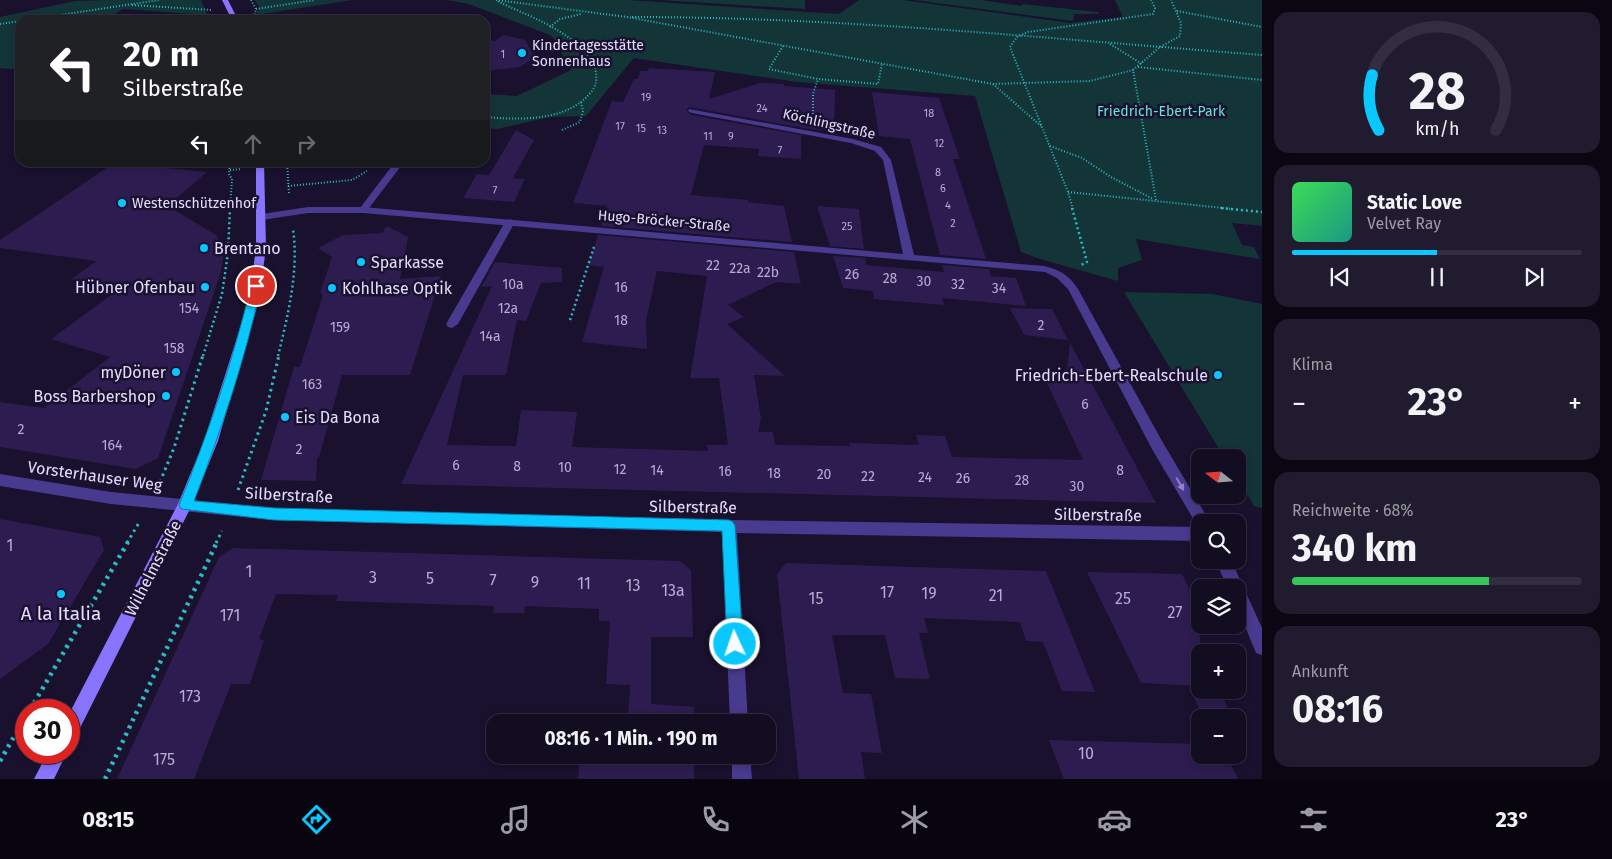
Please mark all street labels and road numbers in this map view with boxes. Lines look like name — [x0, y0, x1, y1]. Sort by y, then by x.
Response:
street label: Köchlingstraße — [781, 105, 877, 143]
street label: Hugo-Bröcker-Straße — [597, 207, 731, 235]
street label: Vorsterhauser Weg — [26, 457, 164, 495]
street label: Silberstraße — [245, 483, 333, 507]
street label: Silberstraße — [649, 497, 737, 517]
street label: Silberstraße — [1054, 505, 1142, 525]
street label: Wilhelmstraße — [121, 517, 185, 619]

